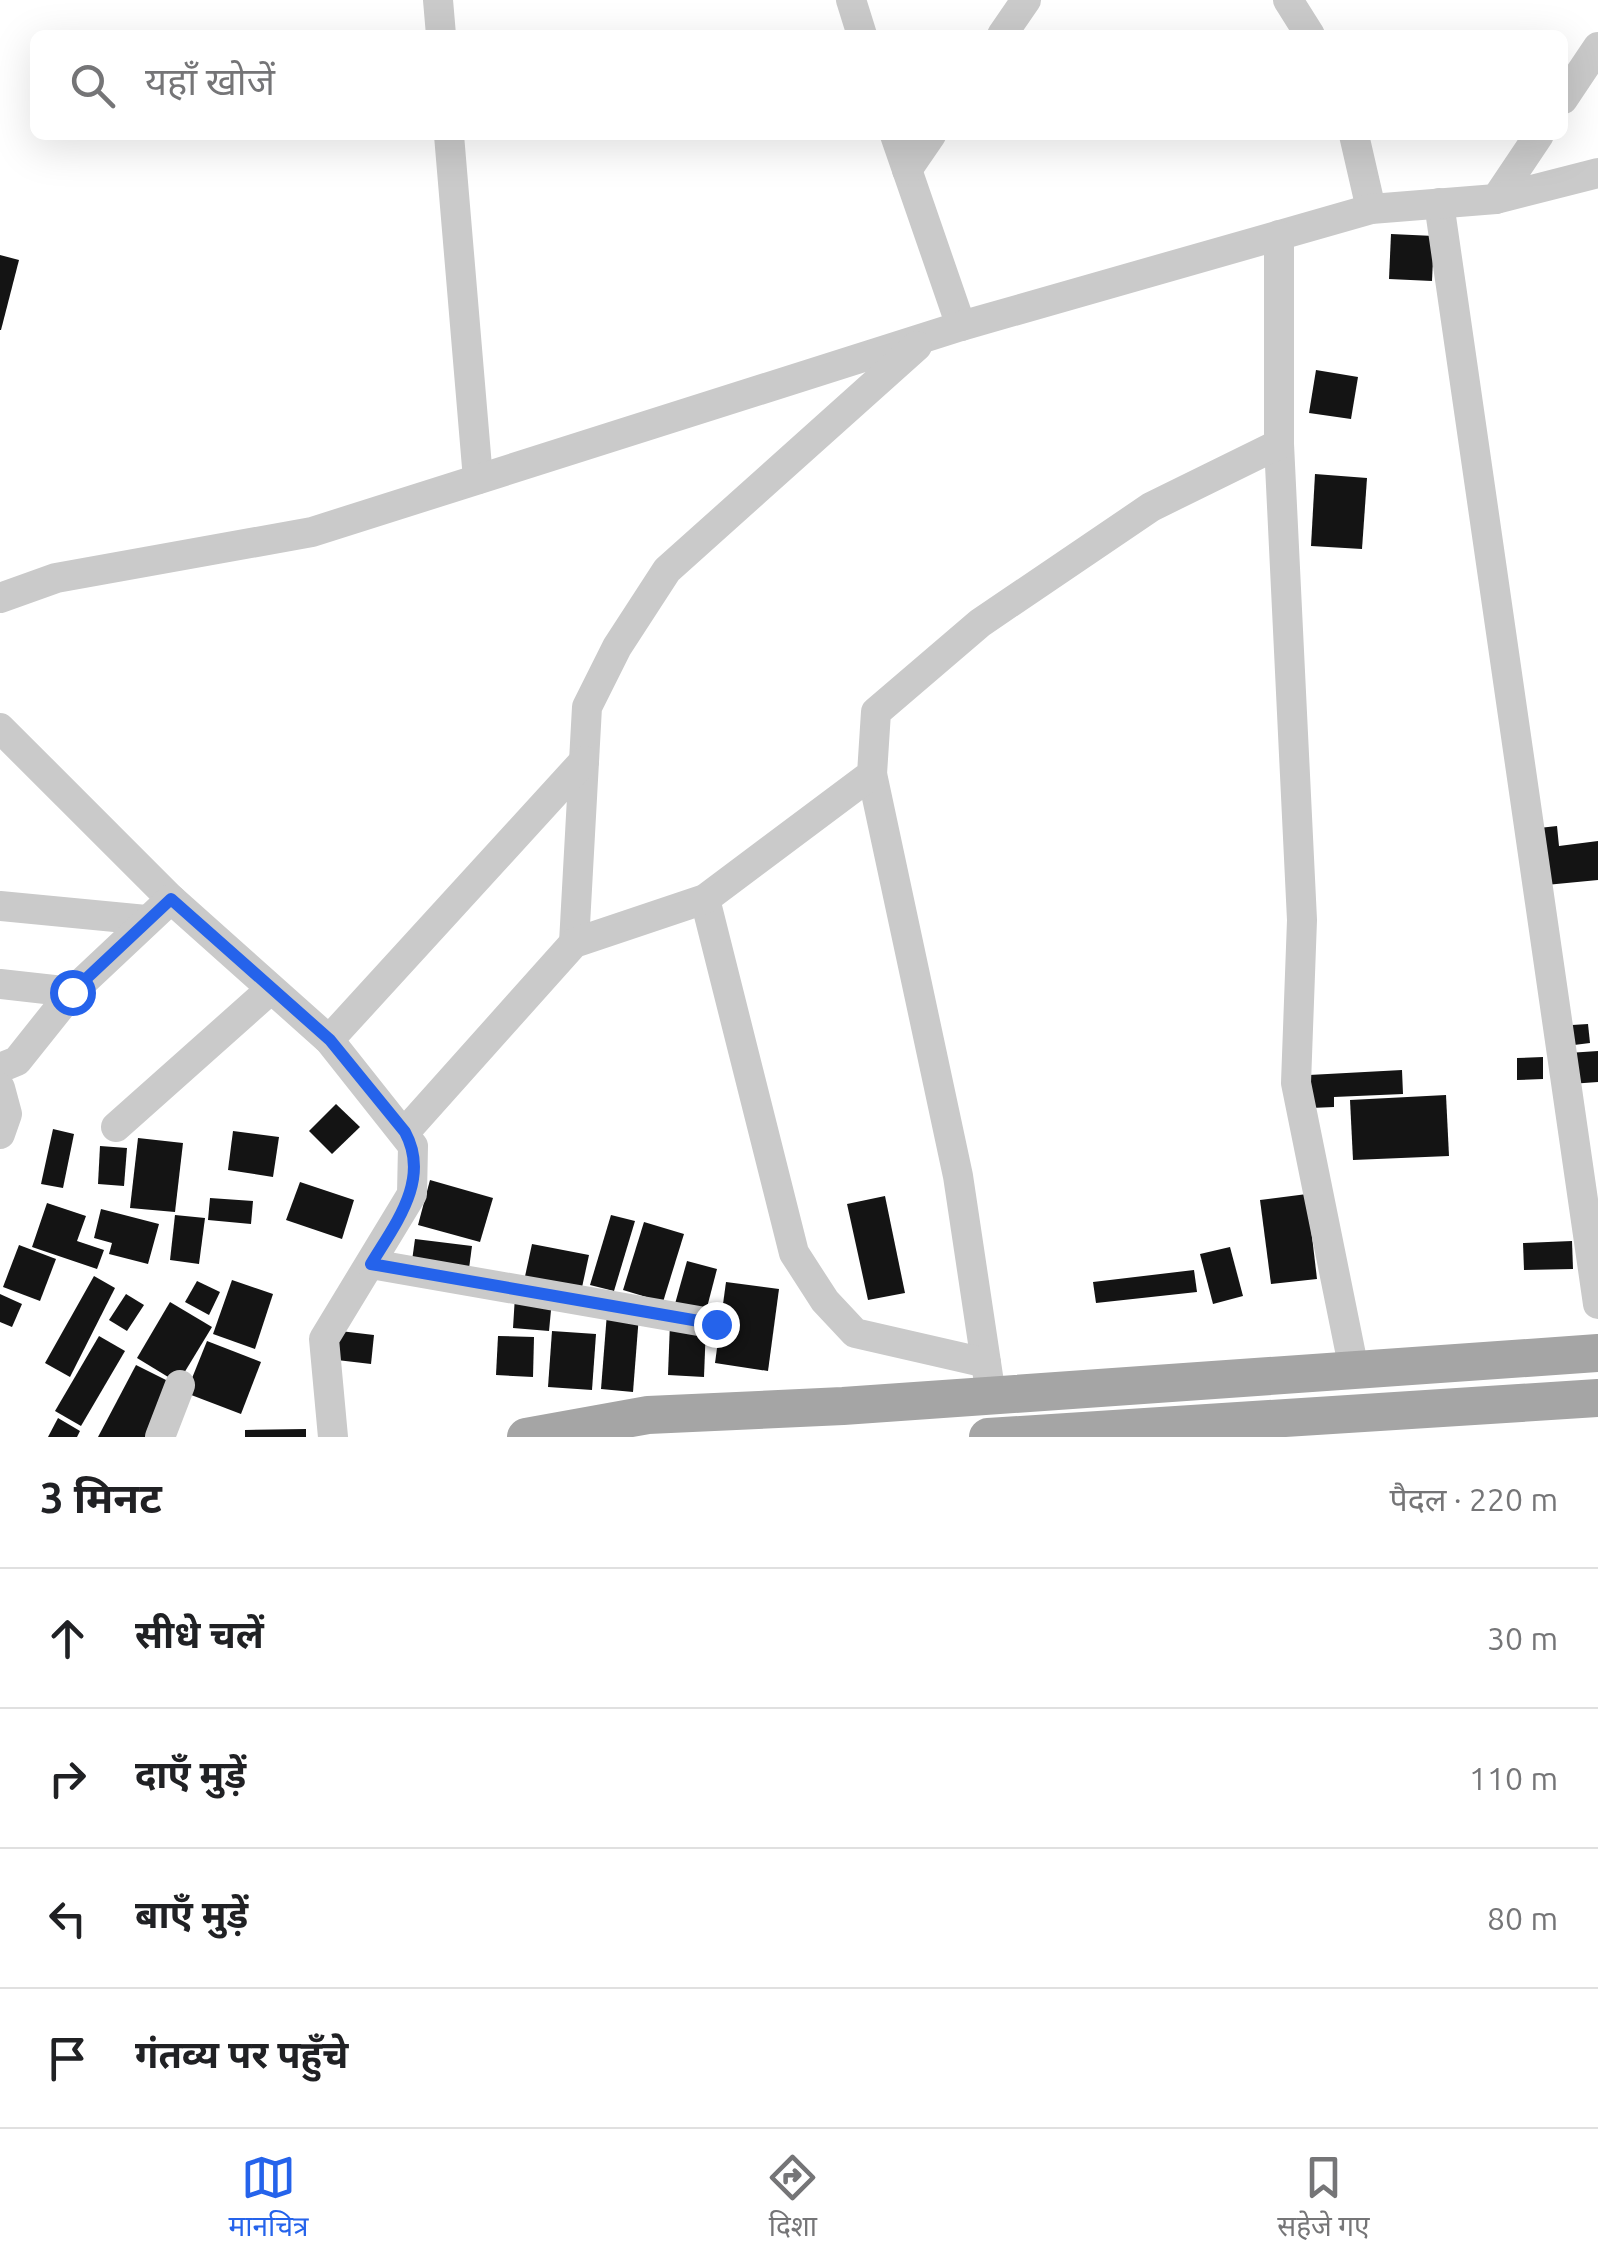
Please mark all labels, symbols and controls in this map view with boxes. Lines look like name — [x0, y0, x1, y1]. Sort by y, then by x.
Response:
search box — [30, 30, 1568, 140]
icon: search — [65, 58, 120, 113]
text: यहाँ खोजें — [145, 60, 275, 102]
route start — [50, 970, 96, 1016]
route end — [694, 1302, 740, 1348]
text: 3 मिनट — [40, 1474, 162, 1521]
text: पैदल · 220 m — [1390, 1481, 1558, 1517]
icon: ahead — [40, 1611, 95, 1666]
text: सीधे चलें — [135, 1613, 264, 1655]
text: 30 m — [1487, 1620, 1558, 1656]
icon: right — [40, 1751, 95, 1806]
text: दाएँ मुड़ें — [135, 1753, 246, 1795]
text: 110 m — [1469, 1760, 1558, 1796]
icon: left — [40, 1891, 95, 1946]
text: बाएँ मुड़ें — [135, 1893, 248, 1935]
text: 80 m — [1487, 1900, 1558, 1936]
icon: arrive — [40, 2031, 95, 2086]
text: गंतव्य पर पहुँचे — [135, 2033, 348, 2075]
tab: मानचित्र — [228, 2150, 308, 2247]
tab: दिशा — [765, 2150, 820, 2247]
tab: सहेजे गए — [1277, 2150, 1370, 2247]

